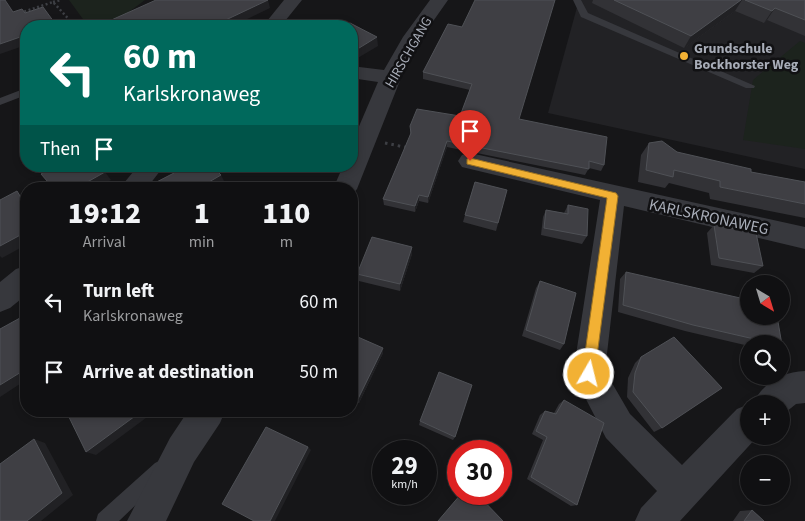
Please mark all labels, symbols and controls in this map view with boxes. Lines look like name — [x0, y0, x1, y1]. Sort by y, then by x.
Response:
street label: HIRSCHGANG — [380, 13, 437, 92]
text: 60 m — [123, 32, 197, 82]
place label: Grundschule Bockhorster Weg — [694, 39, 799, 75]
icon: left — [40, 40, 105, 105]
marker: Grundschule Bockhorster Weg — [678, 50, 690, 62]
text: Karlskronaweg — [123, 78, 260, 110]
pin — [449, 110, 491, 161]
icon: arrive — [456, 117, 484, 145]
icon: arrive — [90, 135, 118, 163]
text: Then — [40, 136, 80, 163]
text: 19:12 — [68, 192, 141, 235]
text: 1 — [194, 192, 210, 235]
text: 110 — [262, 192, 310, 235]
street label: KARLSKRONAWEG — [647, 194, 771, 240]
text: Arrival — [83, 231, 126, 253]
text: min — [189, 231, 215, 253]
text: m — [280, 231, 293, 253]
north arrow — [740, 275, 790, 325]
map controls — [740, 275, 790, 505]
text: Turn left — [83, 278, 154, 305]
icon: left — [40, 288, 68, 316]
text: 60 m — [300, 289, 338, 316]
text: Karlskronaweg — [83, 305, 183, 327]
button: search — [740, 335, 790, 385]
position arrow — [562, 347, 614, 399]
icon: arrive — [40, 358, 68, 386]
text: Arrive at destination — [83, 359, 254, 386]
text: 50 m — [300, 359, 338, 386]
button: + — [740, 395, 790, 445]
speed limit sign: 30 — [447, 440, 512, 505]
text: 29 — [391, 448, 418, 484]
button: − — [740, 455, 790, 505]
text: km/h — [391, 476, 418, 493]

